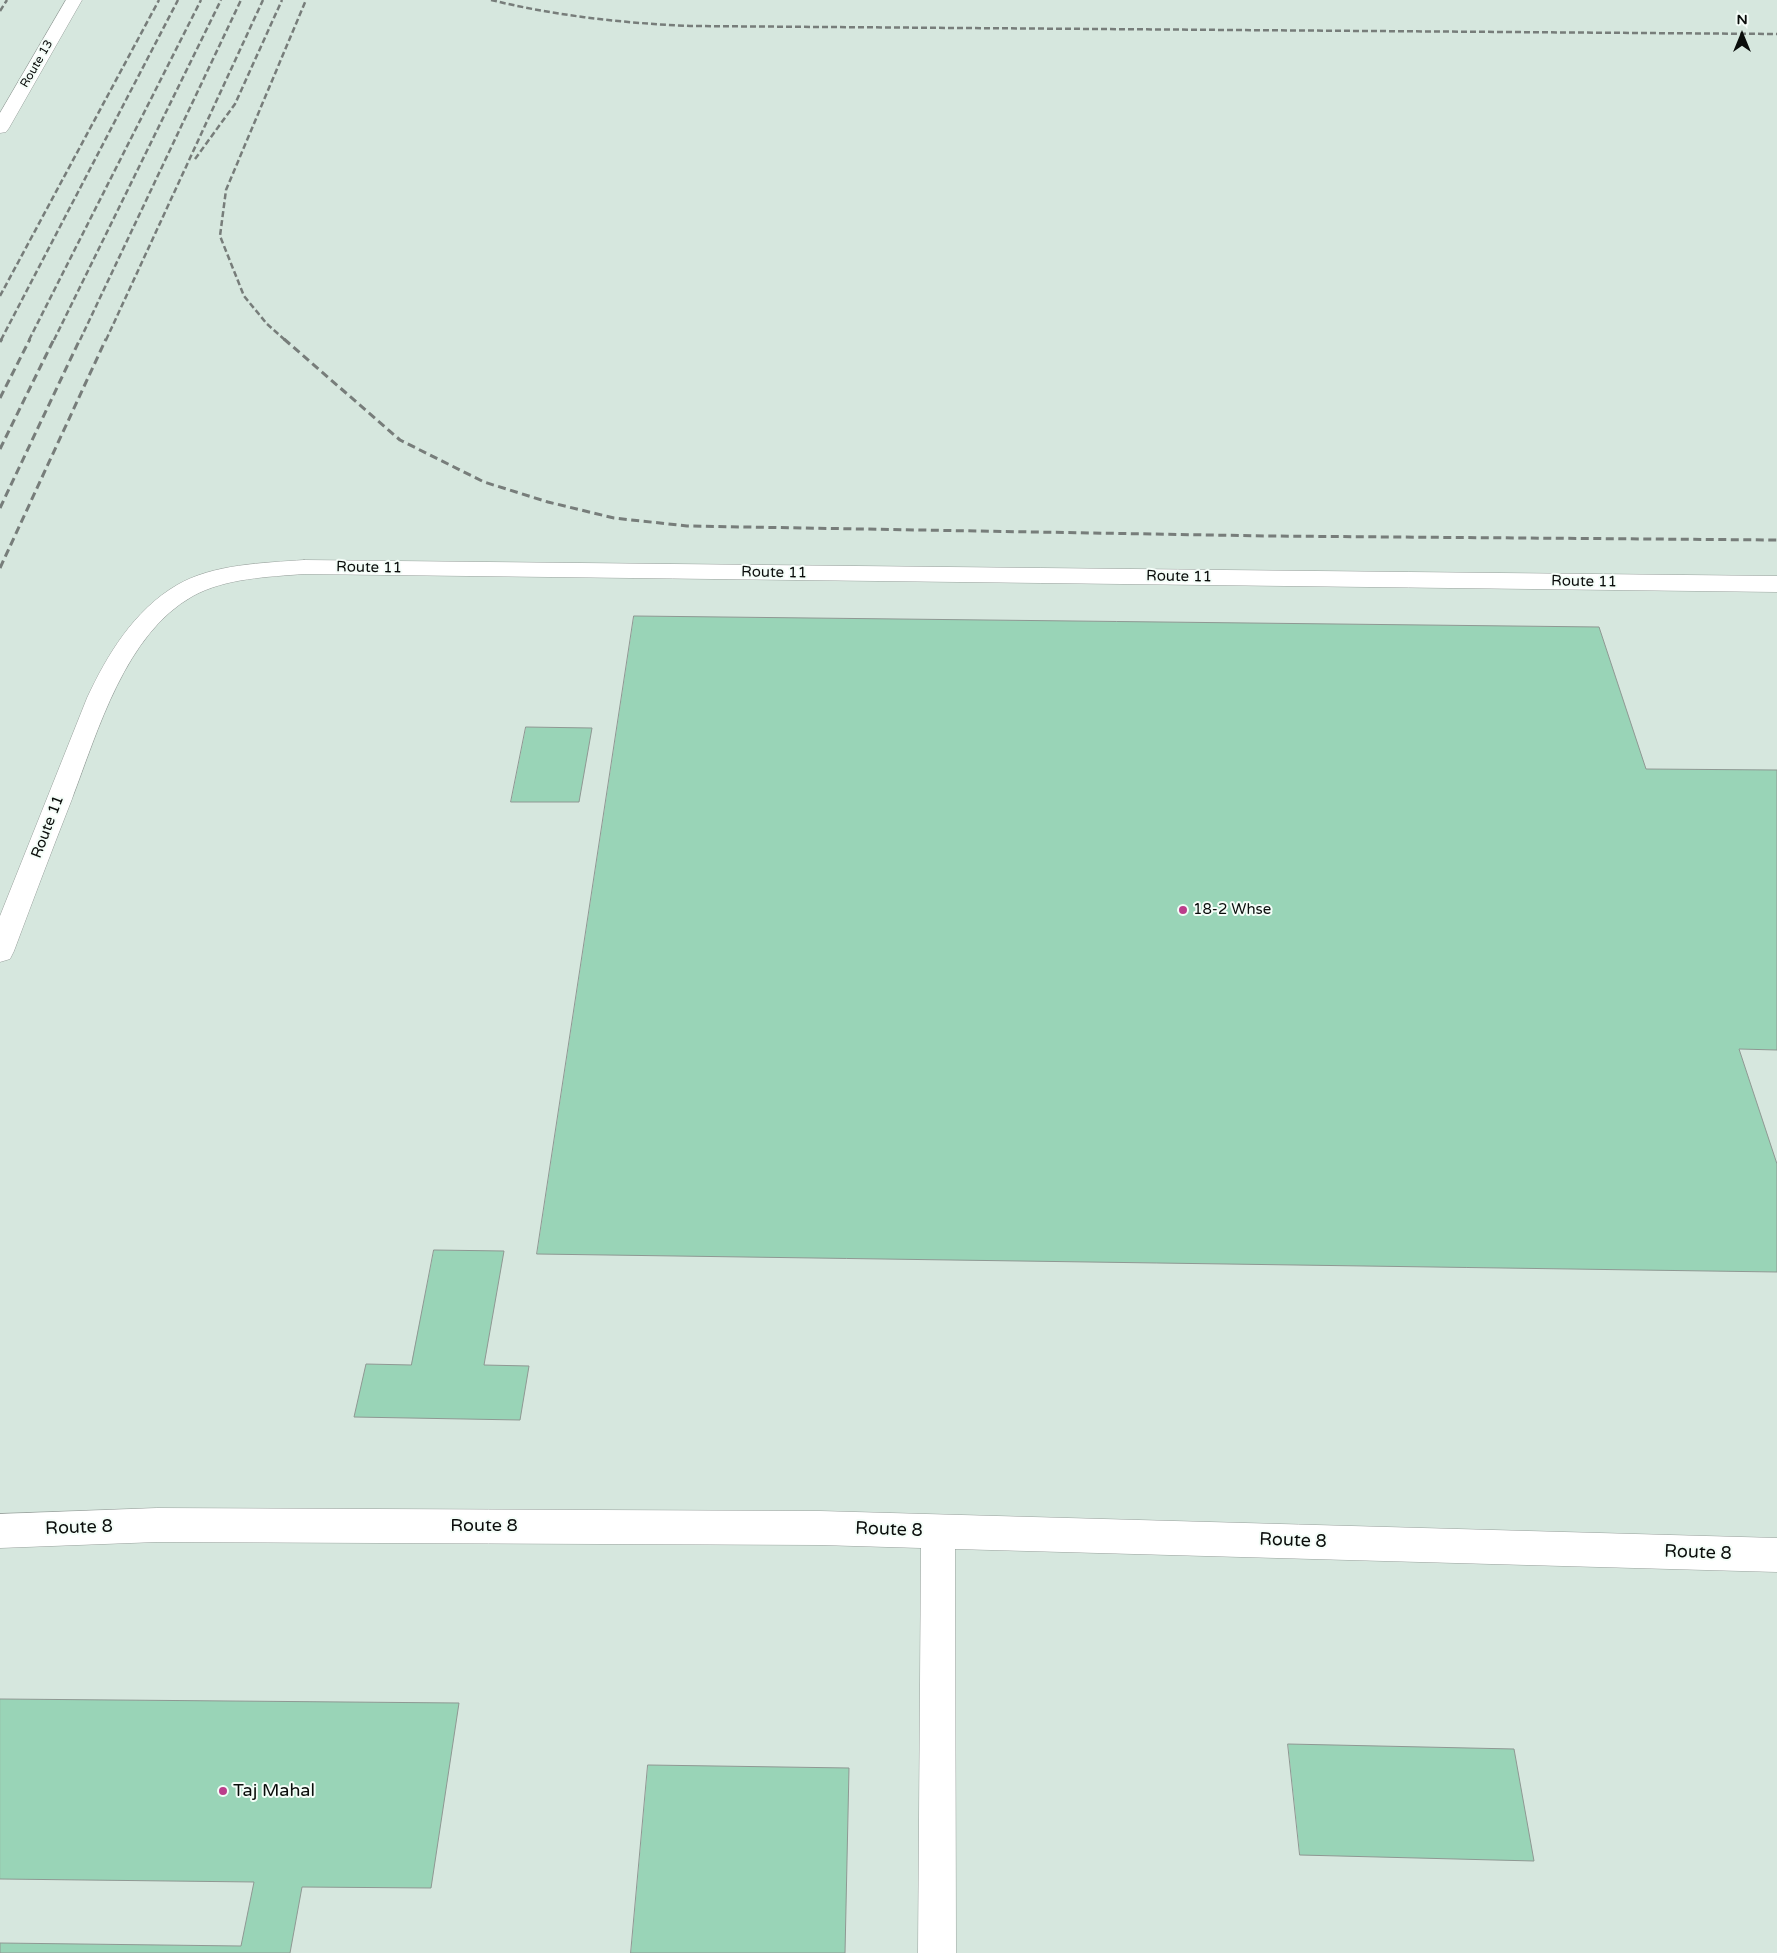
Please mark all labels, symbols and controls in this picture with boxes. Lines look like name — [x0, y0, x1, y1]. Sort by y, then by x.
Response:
north arrow — [1717, 10, 1767, 60]
text: N — [1736, 11, 1748, 28]
street label: Route 13 — [18, 38, 56, 90]
street label: Route 11 — [336, 558, 402, 578]
street label: Route 11 — [741, 563, 807, 583]
street label: Route 11 — [1146, 567, 1212, 587]
street label: Route 11 — [1551, 572, 1617, 592]
street label: Route 11 — [28, 793, 68, 861]
place label: 18-2 Whse — [1193, 901, 1271, 919]
marker: 18-2 Whse — [1177, 904, 1189, 916]
street label: Route 8 — [450, 1515, 518, 1537]
street label: Route 8 — [45, 1516, 113, 1540]
street label: Route 8 — [855, 1518, 923, 1542]
street label: Route 8 — [1259, 1529, 1327, 1553]
street label: Route 8 — [1664, 1541, 1732, 1565]
place label: Taj Mahal — [233, 1780, 315, 1802]
marker: Taj Mahal — [217, 1785, 229, 1797]

